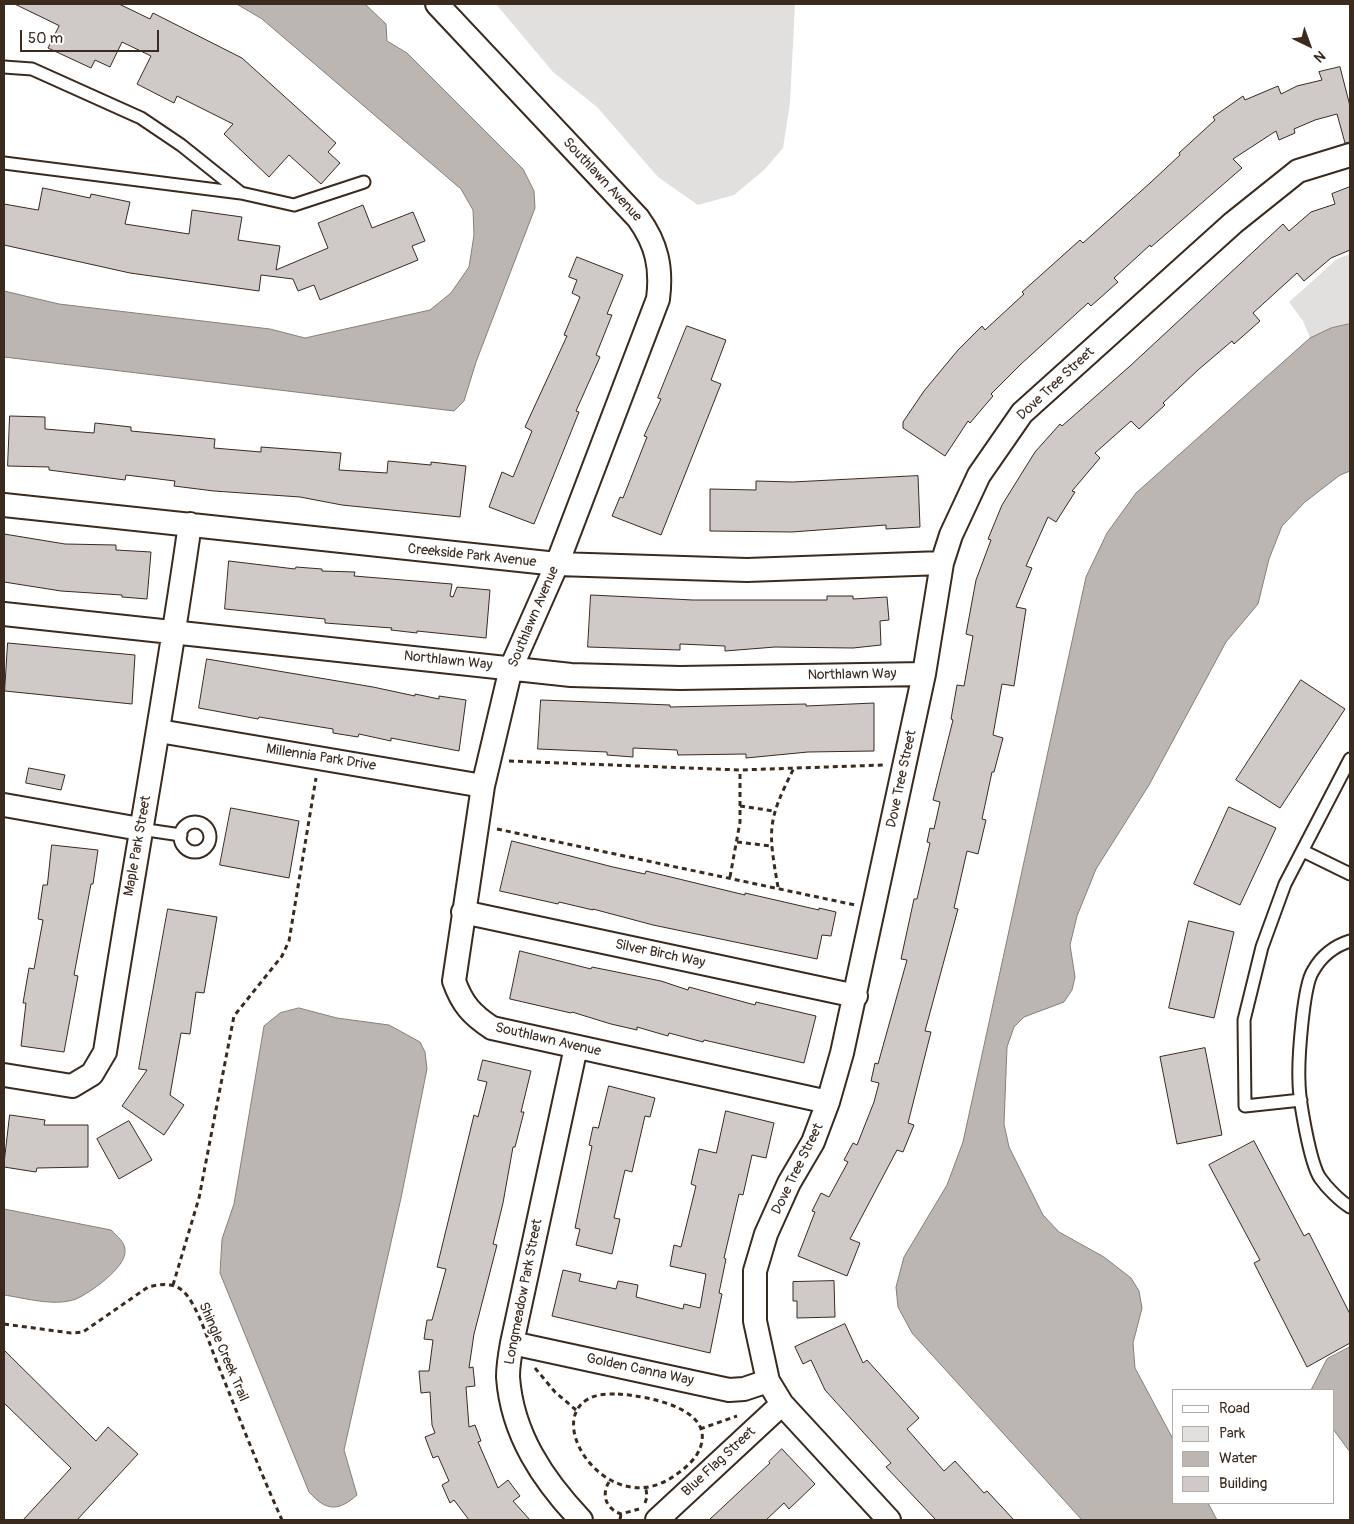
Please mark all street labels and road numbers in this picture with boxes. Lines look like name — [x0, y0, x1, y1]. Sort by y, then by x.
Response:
street label: Southlawn Avenue — [559, 135, 645, 225]
street label: Dove Tree Street — [1014, 344, 1098, 424]
street label: Creekside Park Avenue — [407, 541, 537, 571]
street label: Southlawn Avenue — [505, 564, 563, 670]
street label: Northlawn Way — [403, 648, 493, 674]
street label: Northlawn Way — [807, 666, 897, 684]
street label: Dove Tree Street — [883, 729, 921, 829]
street label: Millennia Park Drive — [265, 741, 377, 775]
street label: Maple Park Street — [121, 794, 155, 898]
street label: Silver Birch Way — [613, 936, 707, 972]
street label: Southlawn Avenue — [493, 1020, 603, 1060]
street label: Dove Tree Street — [769, 1121, 827, 1217]
street label: Longmeadow Park Street — [502, 1218, 546, 1366]
street label: Shingle Creek Trail — [195, 1300, 251, 1404]
street label: Golden Canna Way — [585, 1350, 695, 1390]
street label: Blue Flag Street — [679, 1424, 759, 1500]

